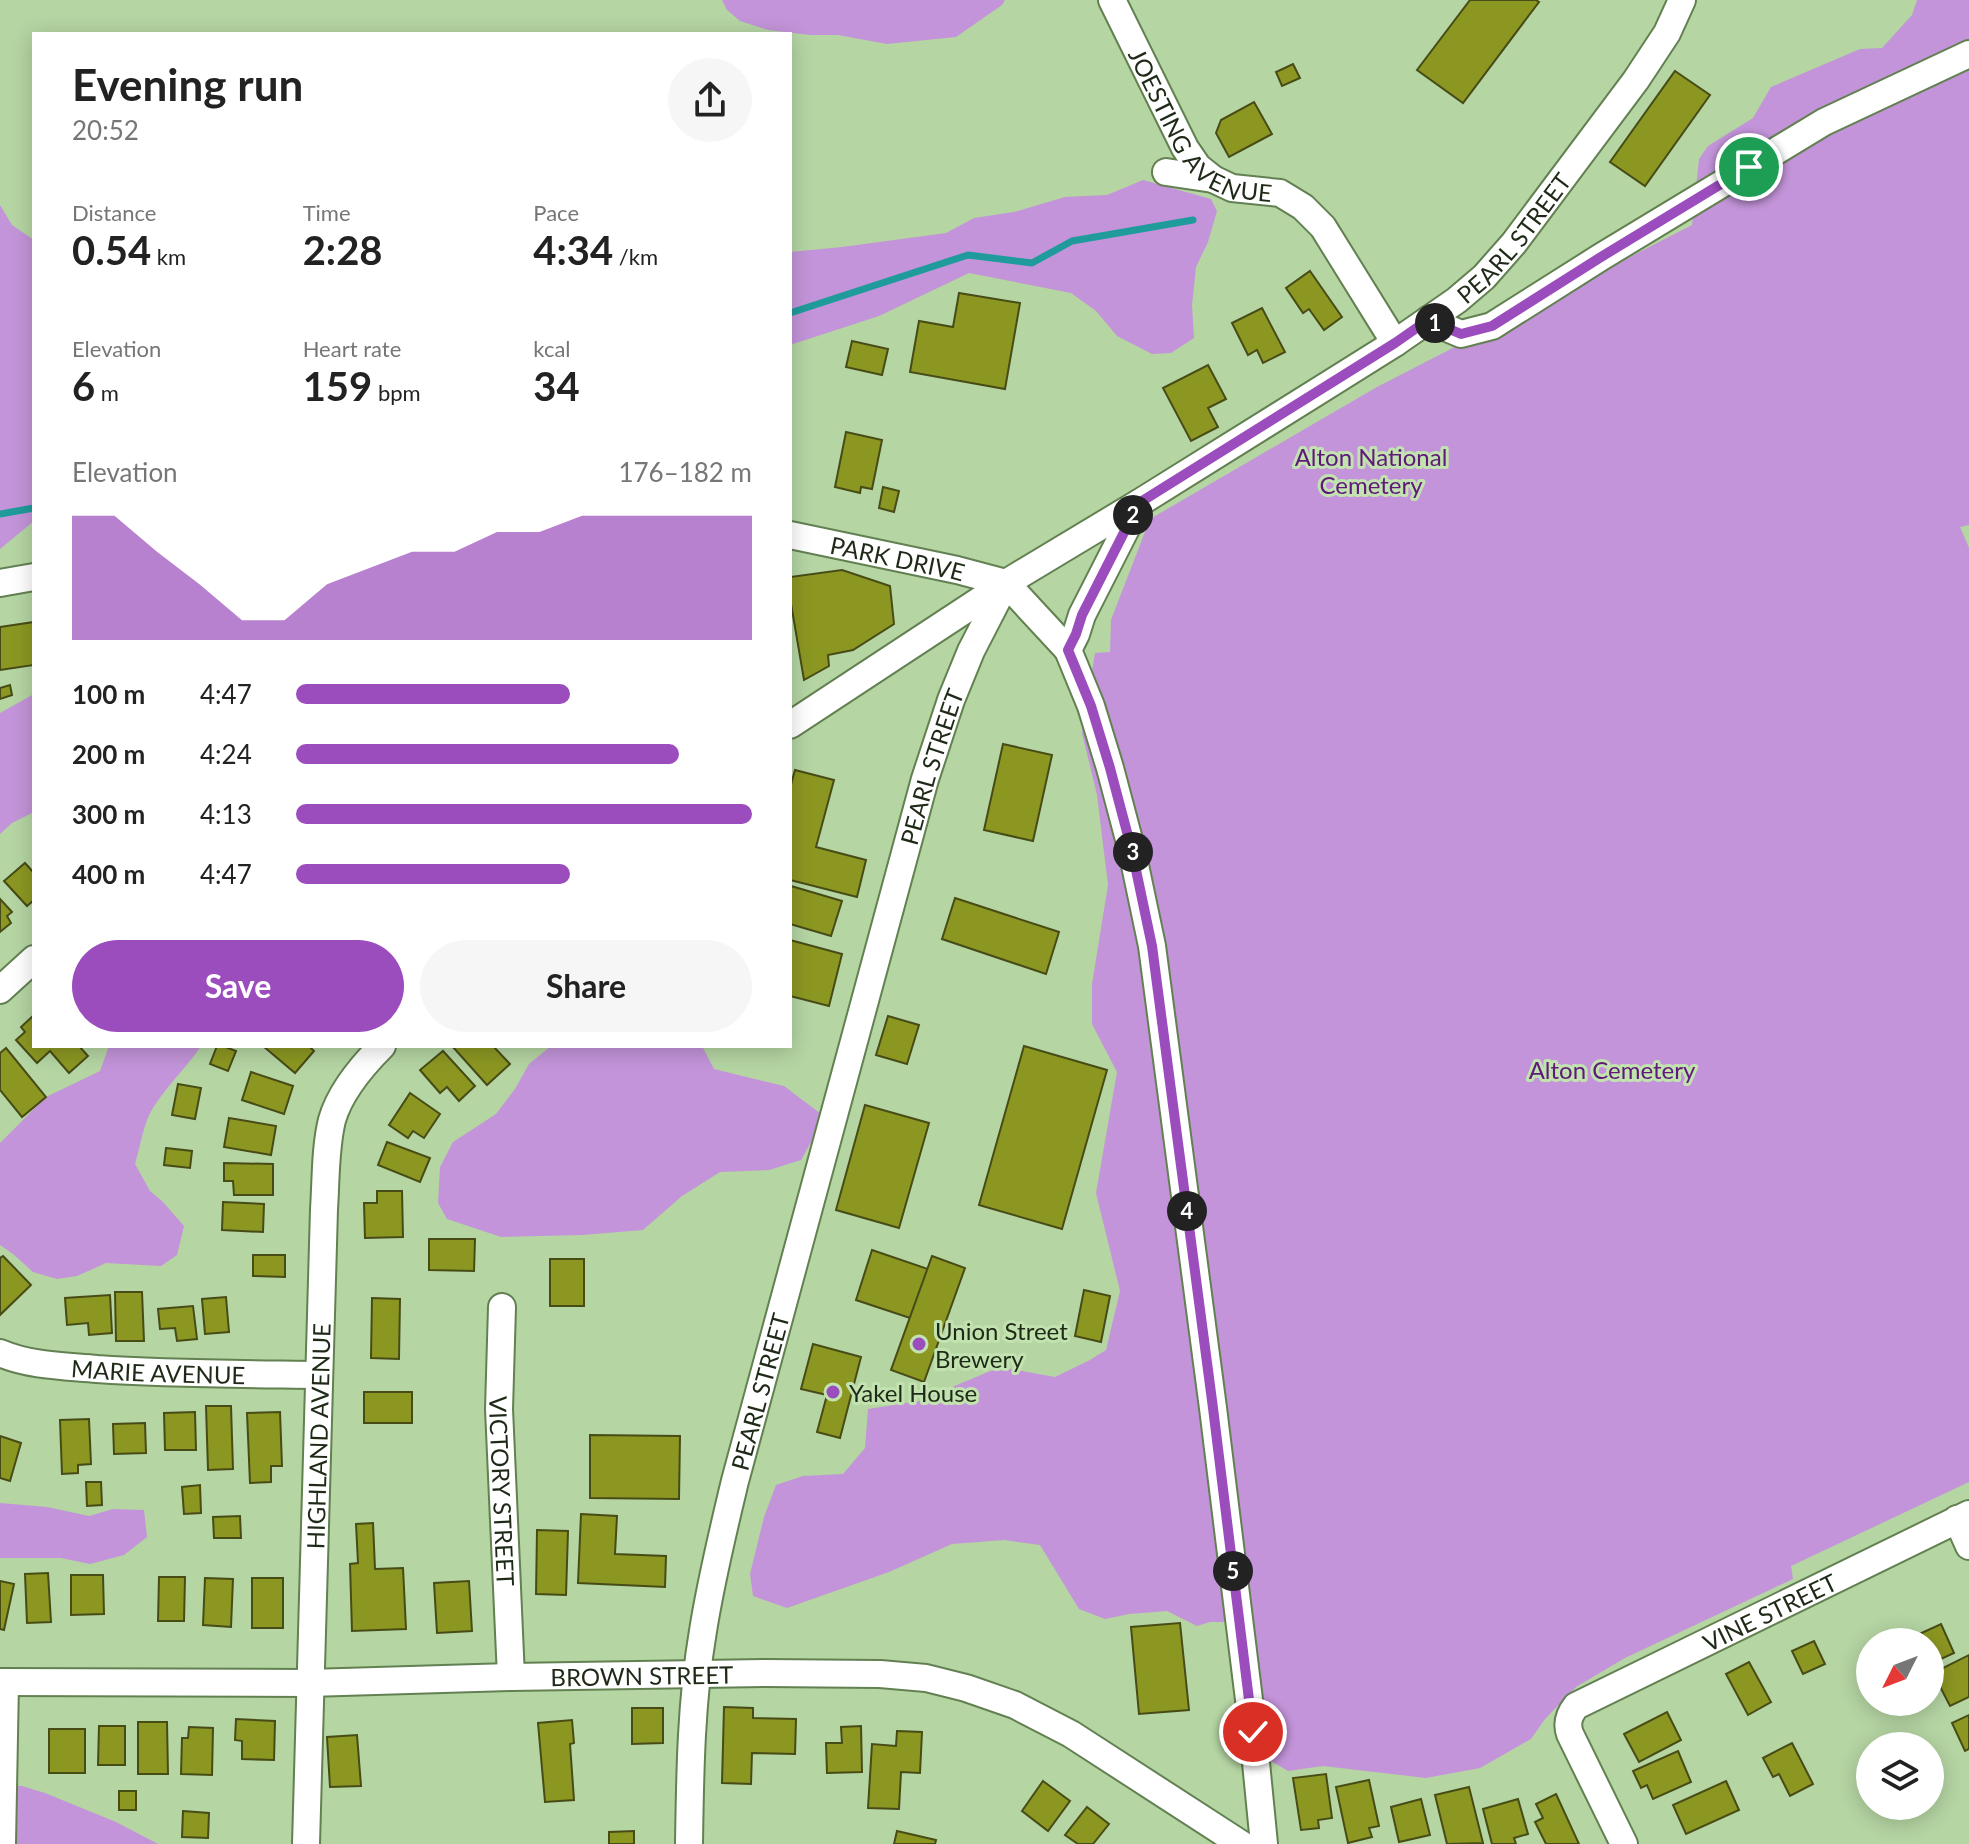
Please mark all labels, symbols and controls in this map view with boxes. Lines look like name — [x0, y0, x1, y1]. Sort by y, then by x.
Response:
street label: JOESTING AVENUE — [1123, 43, 1274, 207]
text: Evening run — [72, 58, 303, 110]
button: share — [668, 58, 752, 142]
text: 20:52 — [72, 114, 139, 146]
pin — [1715, 133, 1783, 201]
icon: arrive — [1727, 145, 1771, 189]
street label: PEARL STREET — [1450, 167, 1576, 309]
text: Distance — [72, 199, 156, 226]
text: Time — [303, 199, 351, 226]
text: Pace — [533, 199, 579, 226]
text: 0.54 — [72, 226, 151, 274]
text: 2:28 — [303, 226, 383, 274]
text: 4:34 — [533, 226, 613, 274]
text: km — [151, 243, 186, 270]
text: /km — [613, 243, 658, 270]
pin: 1 — [1415, 303, 1455, 343]
text: 1 — [1429, 309, 1441, 336]
text: Elevation — [72, 335, 161, 362]
text: Heart rate — [303, 335, 401, 362]
text: kcal — [533, 335, 571, 362]
text: 6 — [72, 362, 95, 410]
text: 159 — [303, 362, 372, 410]
text: 34 — [533, 362, 580, 410]
text: m — [95, 379, 119, 406]
text: bpm — [372, 379, 421, 406]
park label: Alton National Cemetery — [1295, 442, 1447, 499]
text: Elevation — [72, 456, 178, 488]
text: 176–182 m — [618, 456, 752, 488]
pin: 2 — [1113, 495, 1153, 535]
text: 2 — [1127, 501, 1139, 528]
street label: PARK DRIVE — [828, 529, 968, 586]
text: 100 m — [72, 678, 145, 710]
text: 4:47 — [200, 678, 252, 710]
street label: PEARL STREET — [893, 684, 969, 848]
text: 200 m — [72, 738, 145, 770]
text: 4:24 — [200, 738, 252, 770]
text: 300 m — [72, 798, 145, 830]
text: 4:13 — [200, 798, 252, 830]
pin: 3 — [1113, 832, 1153, 872]
text: 3 — [1127, 838, 1139, 865]
text: 400 m — [72, 858, 145, 890]
text: 4:47 — [200, 858, 252, 890]
button: Save — [72, 940, 404, 1032]
button: Share — [420, 940, 752, 1032]
park label: Alton Cemetery — [1529, 1055, 1696, 1084]
pin: 4 — [1167, 1191, 1207, 1231]
text: 4 — [1181, 1197, 1193, 1224]
street label: PEARL STREET — [724, 1310, 794, 1473]
place label: Union Street Brewery — [935, 1316, 1068, 1373]
street label: HIGHLAND AVENUE — [300, 1323, 335, 1550]
marker: Union Street Brewery — [910, 1335, 928, 1353]
street label: MARIE AVENUE — [70, 1352, 246, 1389]
place label: Yakel House — [849, 1378, 977, 1407]
marker: Yakel House — [824, 1383, 842, 1401]
street label: VICTORY STREET — [484, 1395, 521, 1587]
pin: 5 — [1213, 1551, 1253, 1591]
text: 5 — [1227, 1557, 1239, 1584]
street label: VINE STREET — [1698, 1566, 1841, 1656]
north arrow — [1856, 1628, 1944, 1716]
map controls — [1856, 1628, 1944, 1820]
street label: BROWN STREET — [550, 1659, 734, 1691]
pin — [1219, 1698, 1287, 1766]
icon: check — [1231, 1710, 1275, 1754]
button: layers — [1856, 1732, 1944, 1820]

